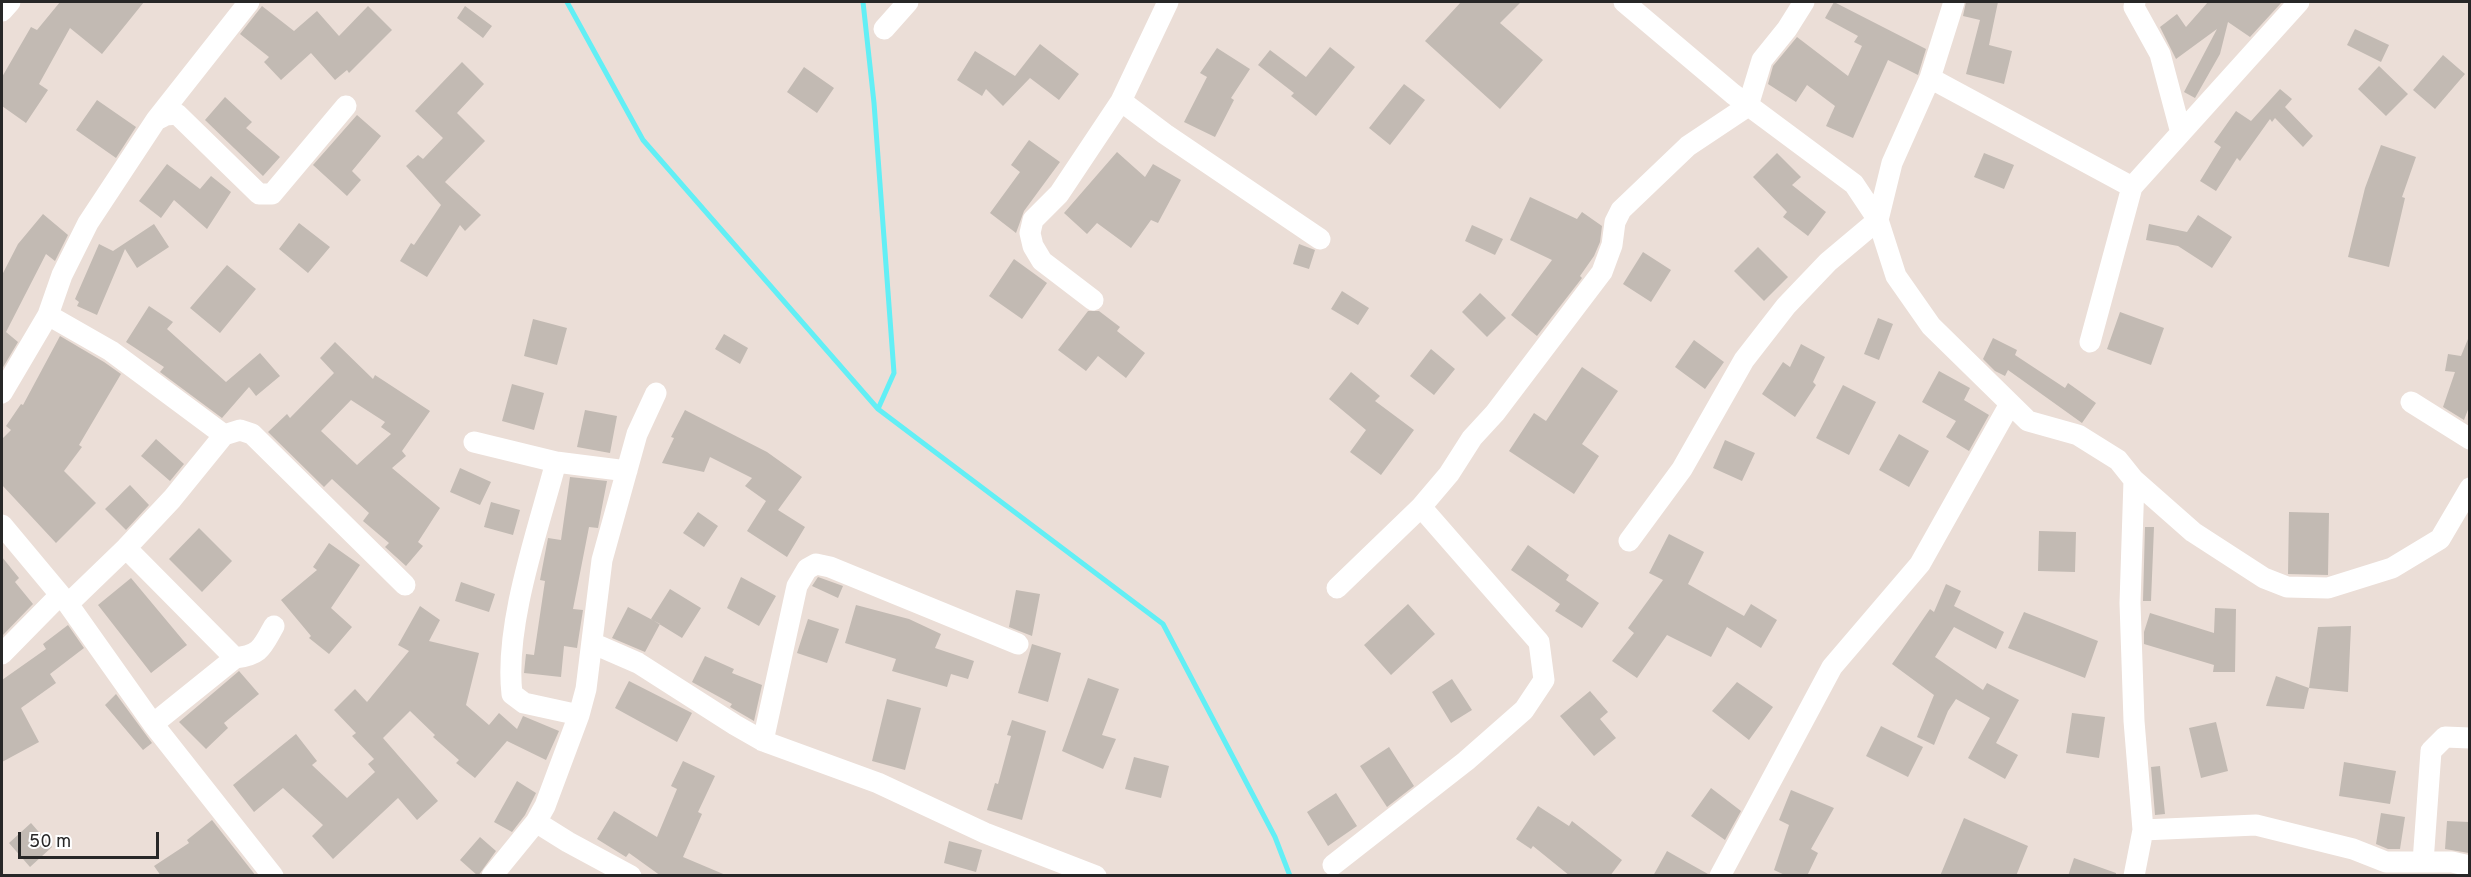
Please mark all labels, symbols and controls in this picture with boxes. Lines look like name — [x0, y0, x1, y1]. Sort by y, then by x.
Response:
scale bar — [21, 820, 162, 858]
text: 50 m — [29, 831, 71, 854]

